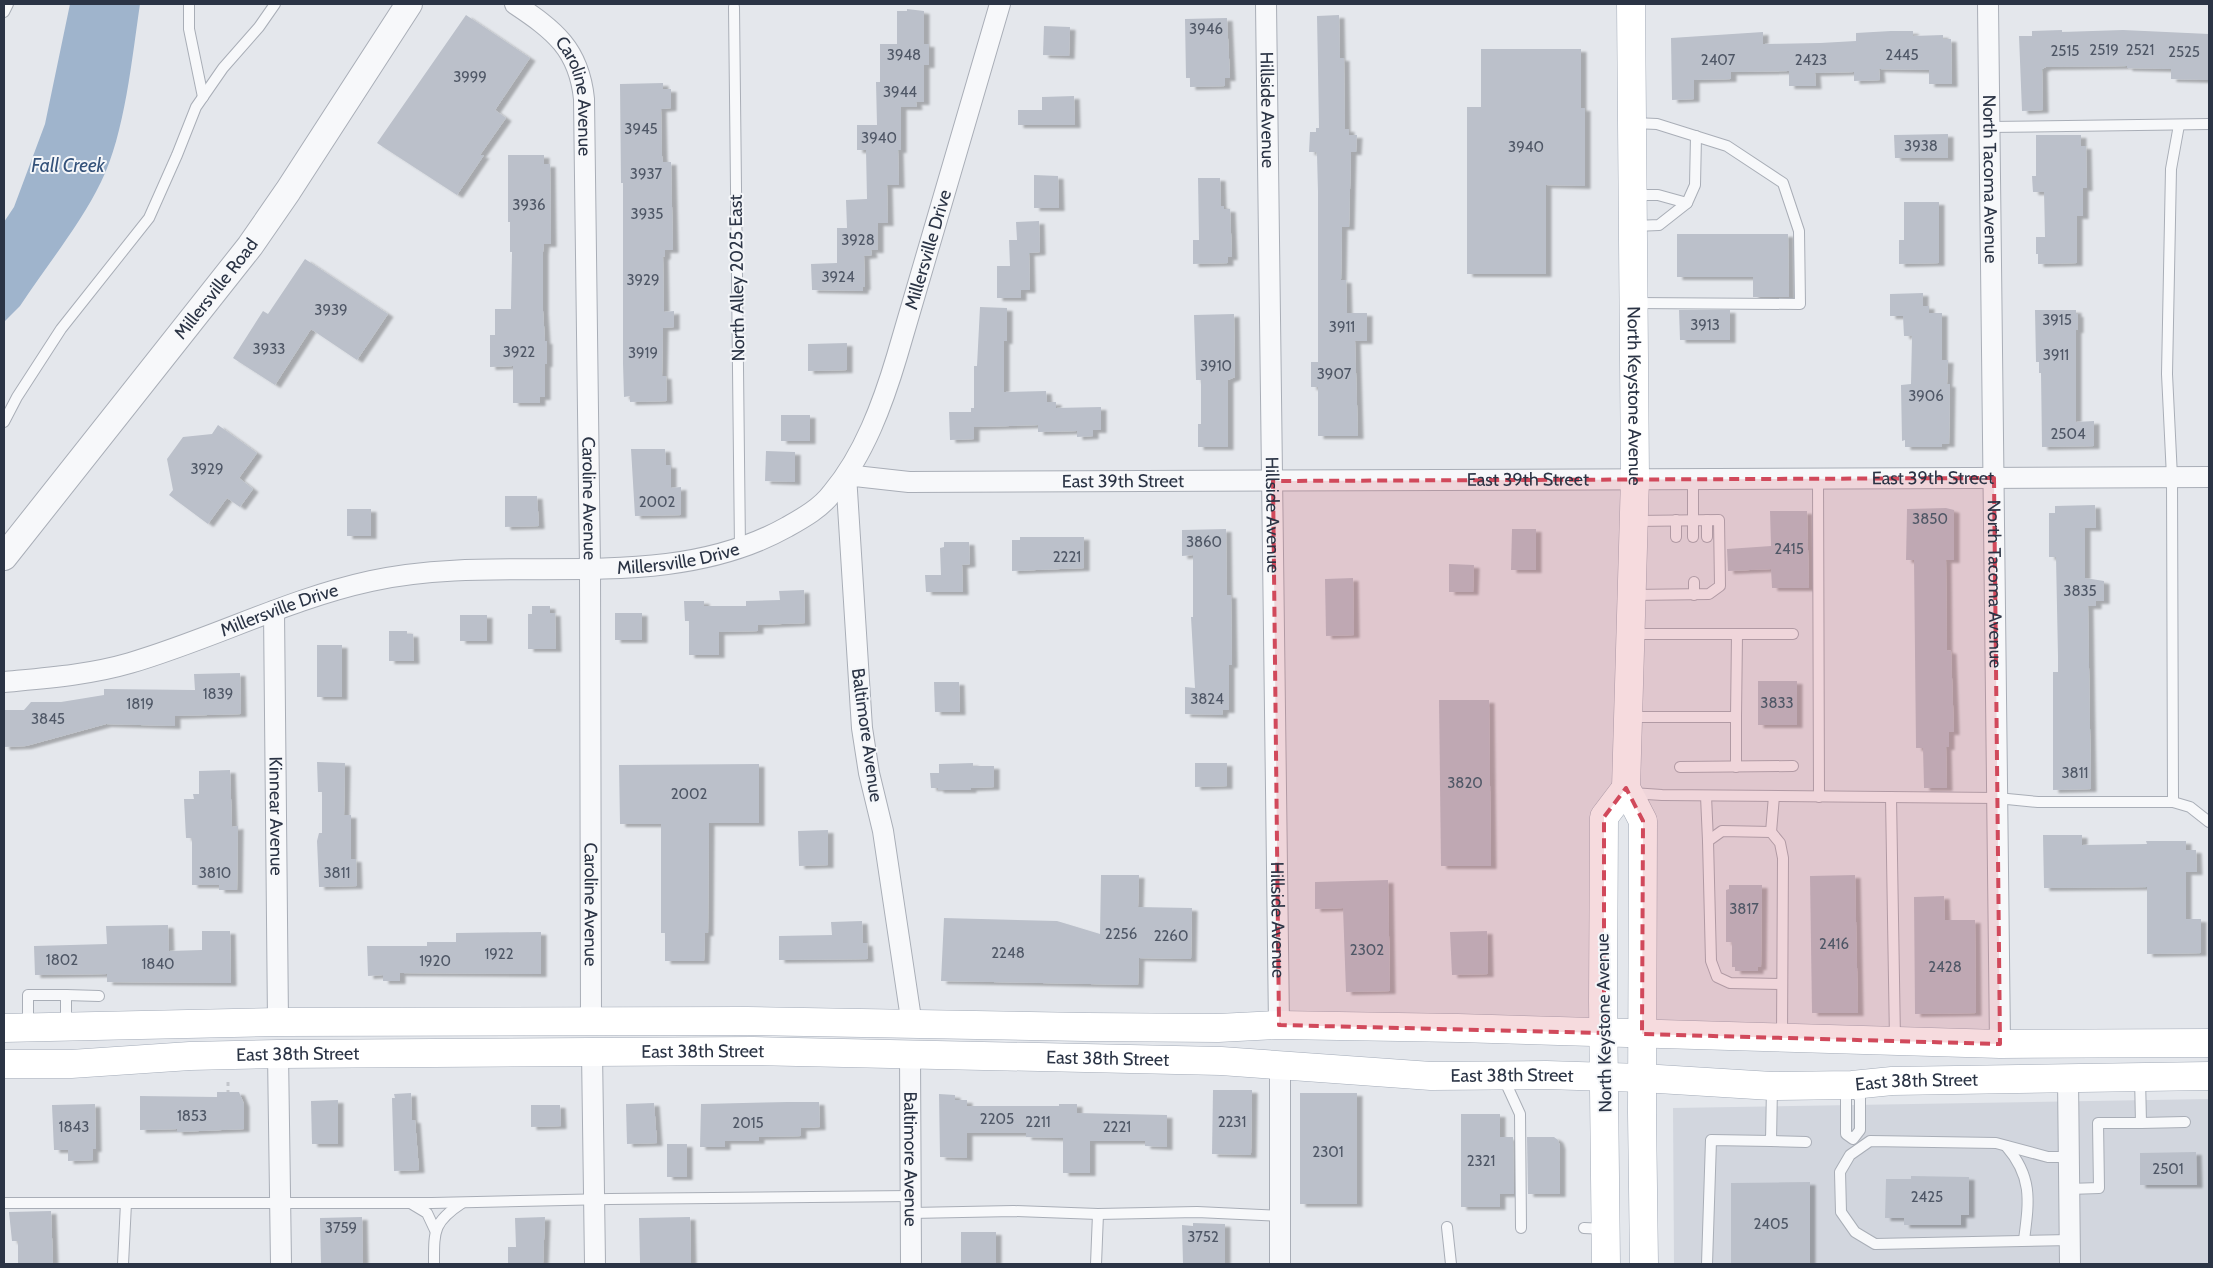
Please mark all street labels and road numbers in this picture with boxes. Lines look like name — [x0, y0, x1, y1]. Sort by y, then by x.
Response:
street label: Caroline Avenue — [551, 32, 596, 156]
street label: Hillside Avenue — [1256, 52, 1279, 168]
street label: North Tacoma Avenue — [1978, 95, 2002, 263]
street label: Millersville Drive — [900, 187, 956, 312]
street label: North Alley 2025 East — [725, 194, 749, 362]
street label: Millersville Road — [170, 234, 263, 344]
street label: North Keystone Avenue — [1623, 306, 1646, 486]
street label: Caroline Avenue — [577, 436, 601, 560]
street label: Hillside Avenue — [1261, 457, 1284, 573]
street label: East 39th Street — [1872, 467, 1994, 489]
street label: East 39th Street — [1467, 468, 1589, 491]
street label: East 39th Street — [1062, 470, 1184, 492]
street label: North Tacoma Avenue — [1983, 500, 2007, 668]
street label: Millersville Drive — [616, 538, 742, 579]
street label: Millersville Drive — [217, 579, 341, 641]
street label: Baltimore Avenue — [847, 667, 887, 803]
street label: Kinnear Avenue — [264, 756, 288, 876]
street label: Caroline Avenue — [580, 843, 602, 966]
street label: Hillside Avenue — [1266, 862, 1289, 978]
street label: North Keystone Avenue — [1591, 933, 1617, 1113]
street label: East 38th Street — [641, 1040, 764, 1063]
street label: East 38th Street — [236, 1042, 359, 1066]
street label: East 38th Street — [1046, 1046, 1169, 1071]
street label: East 38th Street — [1450, 1064, 1574, 1087]
street label: East 38th Street — [1854, 1069, 1978, 1096]
street label: Baltimore Avenue — [899, 1091, 922, 1227]

